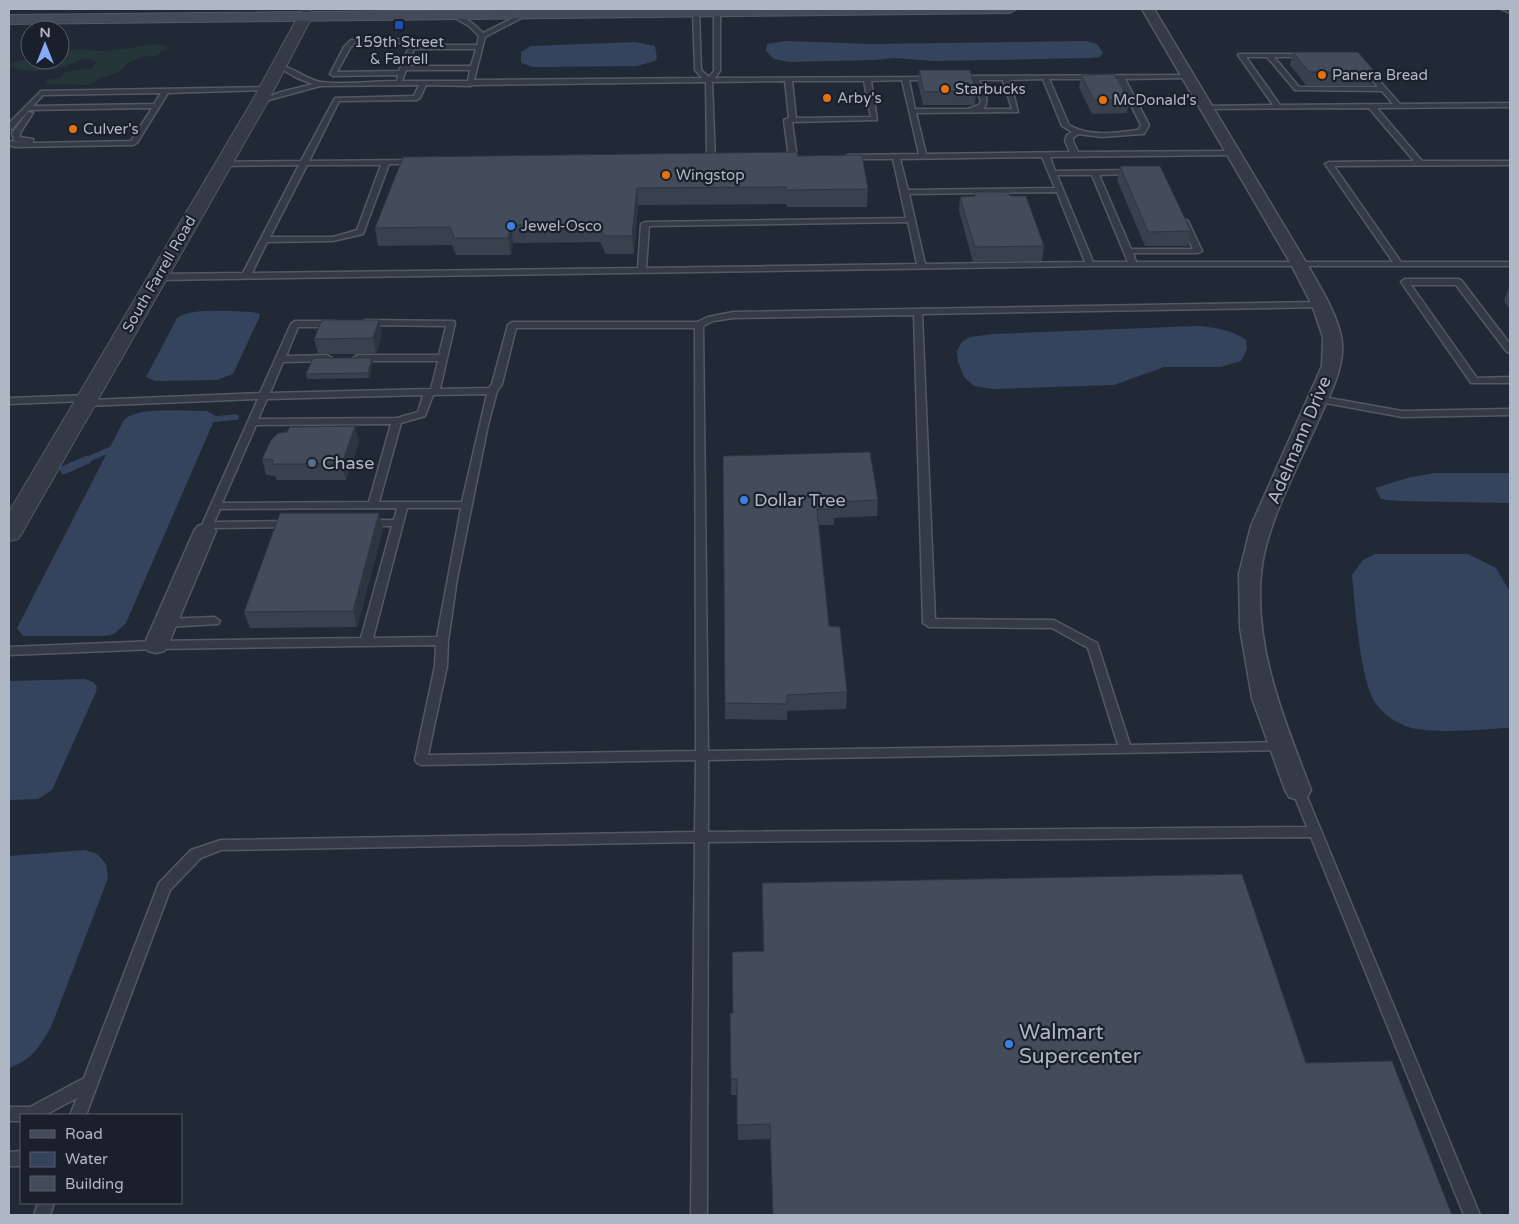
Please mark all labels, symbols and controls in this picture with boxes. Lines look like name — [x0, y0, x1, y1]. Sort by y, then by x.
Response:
marker: 159th Street & Farrell — [393, 19, 405, 31]
north arrow — [20, 20, 70, 70]
text: N — [39, 24, 51, 41]
place label: 159th Street & Farrell — [354, 33, 444, 68]
place label: Panera Bread — [1332, 66, 1428, 84]
marker: Panera Bread — [1316, 69, 1328, 81]
place label: Starbucks — [955, 80, 1026, 98]
marker: Starbucks — [939, 83, 951, 95]
place label: Arby's — [837, 89, 882, 107]
place label: McDonald's — [1113, 91, 1197, 109]
marker: Arby's — [821, 92, 833, 104]
marker: McDonald's — [1097, 94, 1109, 106]
place label: Culver's — [83, 120, 139, 138]
marker: Culver's — [67, 123, 79, 135]
place label: Wingstop — [676, 166, 745, 184]
marker: Wingstop — [660, 169, 672, 181]
street label: South Farrell Road — [118, 213, 200, 335]
place label: Jewel-Osco — [521, 217, 602, 235]
marker: Jewel-Osco — [505, 220, 517, 232]
street label: Adelmann Drive — [1262, 373, 1336, 507]
place label: Chase — [322, 452, 374, 474]
marker: Chase — [306, 457, 318, 469]
place label: Dollar Tree — [754, 489, 846, 511]
marker: Dollar Tree — [738, 494, 750, 506]
place label: Walmart Supercenter — [1019, 1020, 1141, 1069]
marker: Walmart Supercenter — [1003, 1038, 1015, 1050]
legend — [20, 1114, 182, 1204]
text: Road — [65, 1125, 103, 1143]
text: Water — [65, 1150, 108, 1168]
text: Building — [65, 1175, 124, 1193]

